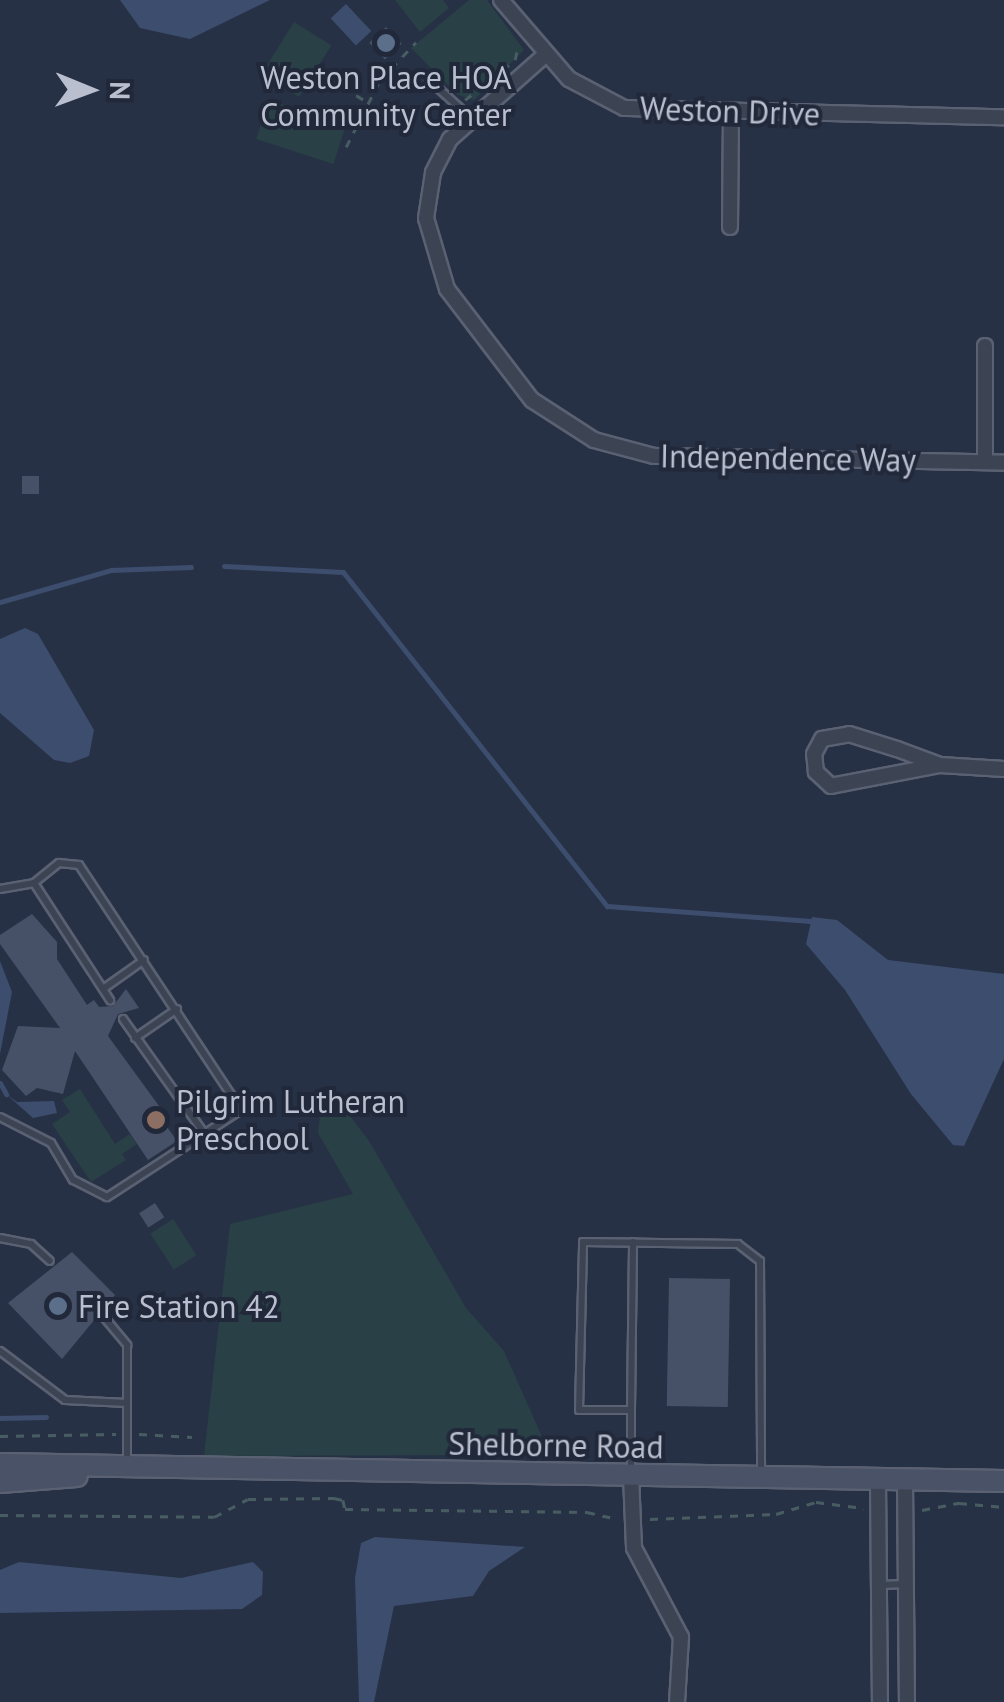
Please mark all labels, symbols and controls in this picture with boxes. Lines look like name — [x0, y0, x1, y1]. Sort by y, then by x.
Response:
marker: Weston Place HOA Community Center — [375, 32, 397, 54]
north arrow — [40, 40, 140, 140]
place label: Weston Place HOA Community Center — [260, 59, 512, 134]
text: N — [102, 81, 139, 100]
street label: Weston Drive — [639, 89, 821, 133]
street label: Independence Way — [659, 437, 917, 479]
place label: Pilgrim Lutheran Preschool — [176, 1083, 405, 1158]
marker: Pilgrim Lutheran Preschool — [145, 1109, 167, 1131]
place label: Fire Station 42 — [78, 1287, 280, 1325]
marker: Fire Station 42 — [47, 1295, 69, 1317]
street label: Shelborne Road — [448, 1424, 664, 1466]

